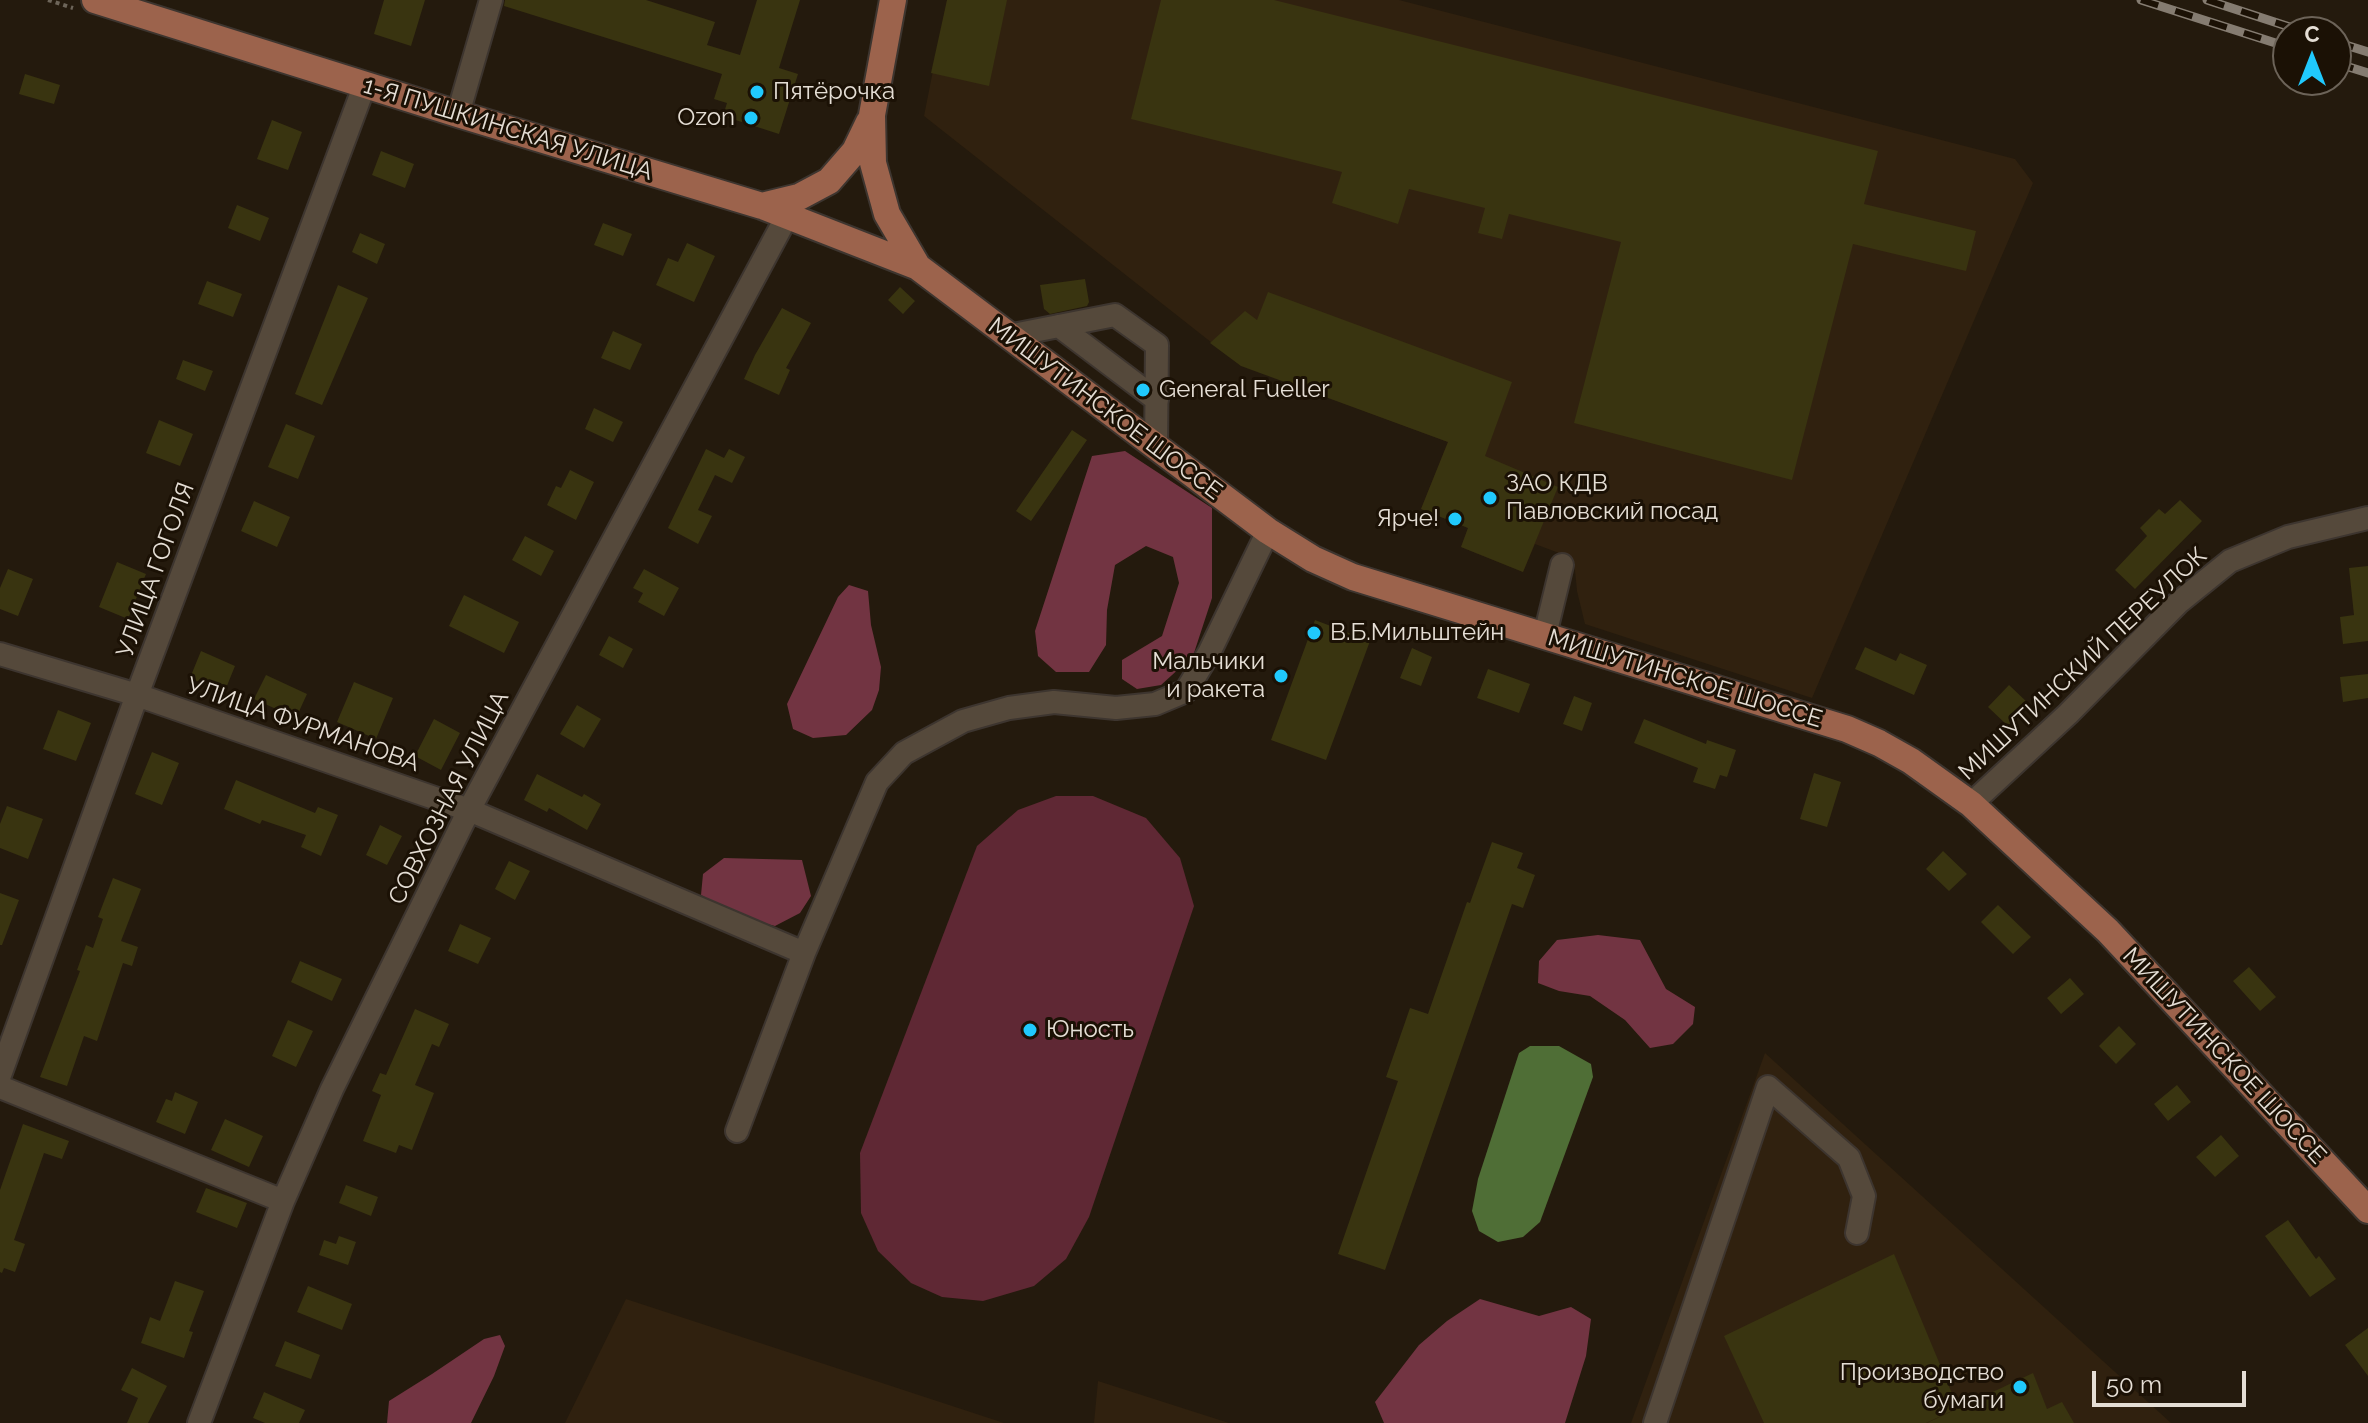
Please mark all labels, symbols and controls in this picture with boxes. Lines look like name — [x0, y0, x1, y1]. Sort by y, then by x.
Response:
north arrow — [2272, 16, 2352, 96]
text: С — [2304, 21, 2320, 47]
street label: 1-Я ПУШКИНСКАЯ УЛИЦА — [360, 71, 656, 187]
place label: Пятёрочка — [773, 78, 895, 106]
marker: Пятёрочка — [748, 83, 766, 101]
place label: Ozon — [677, 104, 735, 132]
marker: Ozon — [742, 109, 760, 127]
street label: МИШУТИНСКОЕ ШОССЕ — [982, 312, 1228, 506]
place label: General Fueller — [1159, 376, 1330, 404]
marker: General Fueller — [1134, 381, 1152, 399]
place label: ЗАО КДВ Павловский посад — [1506, 470, 1718, 526]
street label: УЛИЦА ГОГОЛЯ — [111, 479, 201, 661]
marker: ЗАО КДВ Павловский посад — [1481, 489, 1499, 507]
place label: Ярче! — [1376, 505, 1439, 533]
marker: Ярче! — [1446, 510, 1464, 528]
street label: МИШУТИНСКИЙ ПЕРЕУЛОК — [1953, 541, 2213, 787]
place label: В.Б.Мильштейн — [1330, 619, 1504, 647]
marker: В.Б.Мильштейн — [1305, 624, 1323, 642]
street label: МИШУТИНСКОЕ ШОССЕ — [1544, 624, 1826, 734]
place label: Мальчики и ракета — [1152, 648, 1265, 704]
marker: Мальчики и ракета — [1272, 667, 1290, 685]
street label: УЛИЦА ФУРМАНОВА — [183, 672, 423, 778]
street label: СОВХОЗНАЯ УЛИЦА — [383, 686, 515, 910]
street label: МИШУТИНСКОЕ ШОССЕ — [2116, 942, 2332, 1170]
place label: Юность — [1046, 1016, 1134, 1044]
marker: Юность — [1021, 1021, 1039, 1039]
scale bar — [2096, 1355, 2250, 1405]
place label: Производство бумаги — [1840, 1359, 2004, 1415]
text: 50 m — [2106, 1370, 2162, 1399]
marker: Производство бумаги — [2011, 1378, 2029, 1396]

